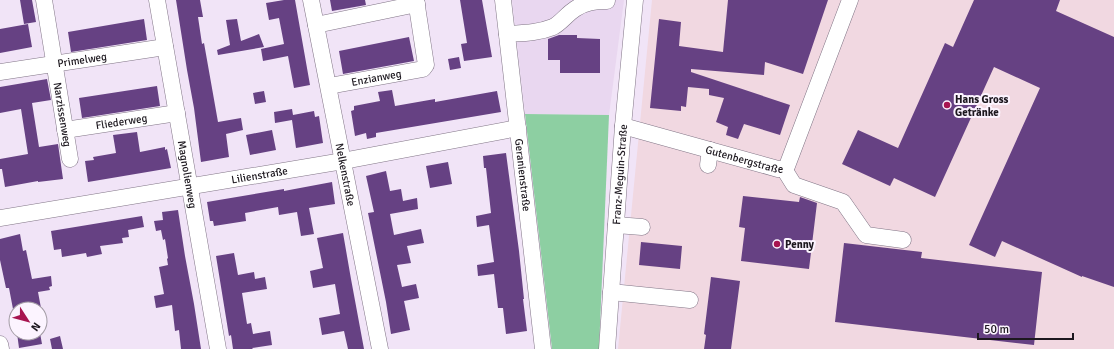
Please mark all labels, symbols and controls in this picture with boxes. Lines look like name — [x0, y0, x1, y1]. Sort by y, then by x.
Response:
street label: Primelweg — [56, 50, 108, 70]
street label: Enzianweg — [350, 67, 403, 89]
street label: Narzissenweg — [51, 81, 74, 148]
place label: Hans Gross Getränke — [955, 93, 1009, 119]
marker: Hans Gross Getränke — [942, 100, 952, 110]
street label: Fliederweg — [95, 112, 148, 132]
street label: Franz-Meguin-Straße — [610, 124, 630, 225]
street label: Geranienstraße — [512, 138, 533, 212]
street label: Magnolienweg — [175, 140, 199, 210]
street label: Nelkenstraße — [332, 142, 358, 207]
street label: Gutenbergstraße — [704, 143, 783, 176]
street label: Lilienstraße — [230, 164, 289, 186]
place label: Penny — [785, 238, 815, 251]
marker: Penny — [772, 239, 782, 249]
north arrow — [8, 301, 48, 341]
scale bar — [978, 315, 1073, 341]
text: N — [28, 320, 43, 334]
text: 50 m — [984, 322, 1009, 337]

